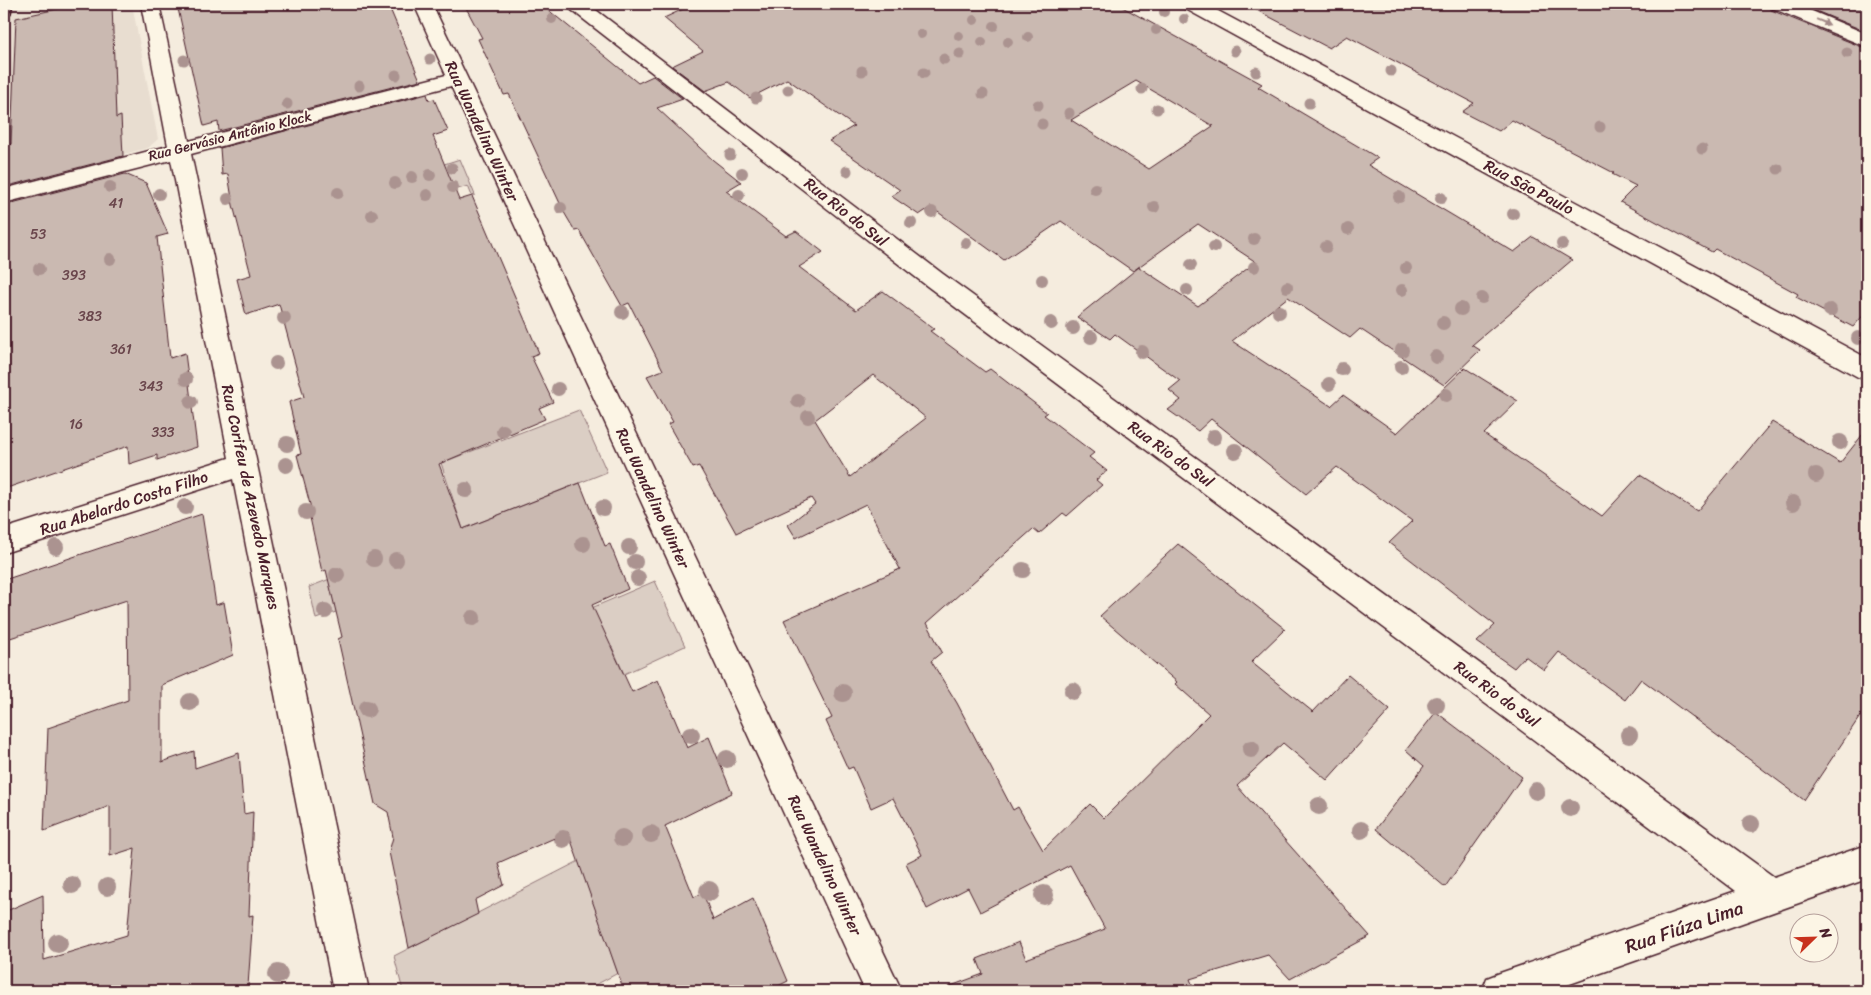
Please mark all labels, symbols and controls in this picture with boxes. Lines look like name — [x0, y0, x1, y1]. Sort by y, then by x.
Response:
one-way arrow — [1816, 19, 1830, 27]
street label: Rua Wandelino Winter — [437, 56, 528, 208]
street label: Rua Gervásio Antônio Klock — [146, 104, 314, 168]
street label: Rua São Paulo — [1479, 151, 1580, 223]
street label: Rua Rio do Sul — [797, 170, 895, 255]
house number: 41 — [109, 191, 123, 216]
house number: 53 — [30, 222, 46, 247]
house number: 393 — [62, 263, 86, 288]
house number: 383 — [78, 304, 102, 329]
house number: 361 — [110, 337, 132, 362]
house number: 343 — [139, 374, 163, 399]
street label: Rua Corifeu de Azevedo Marques — [213, 382, 289, 612]
house number: 16 — [69, 412, 83, 437]
street label: Rua Rio do Sul — [1122, 413, 1221, 496]
house number: 333 — [151, 420, 175, 445]
street label: Rua Wandelino Winter — [608, 423, 699, 575]
street label: Rua Abelardo Costa Filho — [36, 462, 212, 544]
street label: Rua Rio do Sul — [1448, 653, 1547, 736]
street label: Rua Wandelino Winter — [780, 790, 871, 942]
street label: Rua Fiúza Lima — [1620, 891, 1748, 963]
north arrow — [1788, 912, 1838, 962]
text: N — [1812, 923, 1839, 943]

